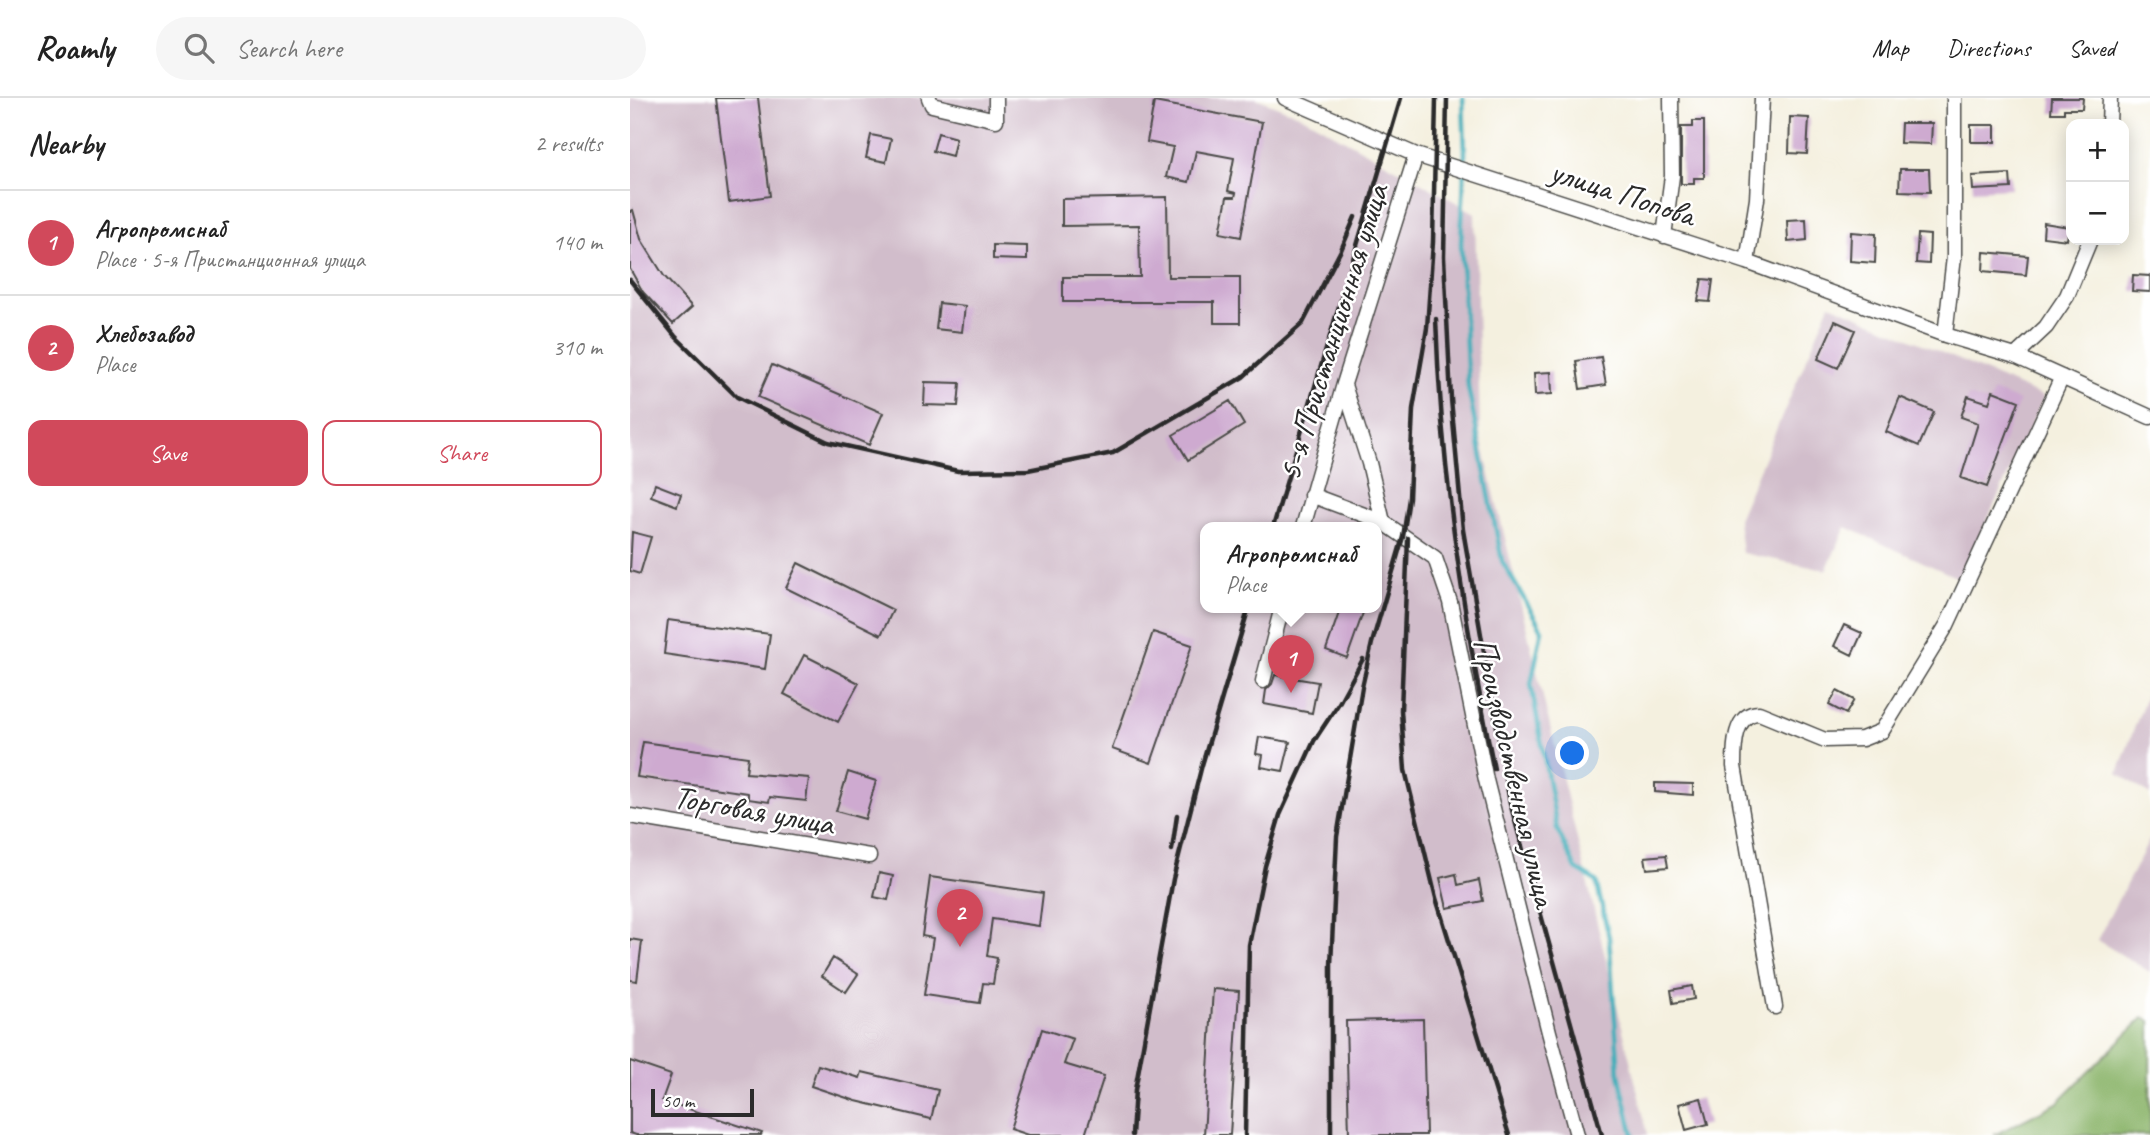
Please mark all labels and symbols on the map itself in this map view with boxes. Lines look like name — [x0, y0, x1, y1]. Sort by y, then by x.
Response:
street label: улица Попова — [1543, 149, 1703, 237]
street label: 5-я Пристанционная улица — [1268, 177, 1399, 485]
street label: Производственная улица — [1464, 633, 1567, 913]
pin: 1 — [1268, 635, 1314, 693]
your location — [1555, 736, 1589, 770]
street label: Торговая улица — [671, 775, 840, 845]
pin: 2 — [937, 889, 983, 947]
scale bar — [651, 1086, 754, 1118]

